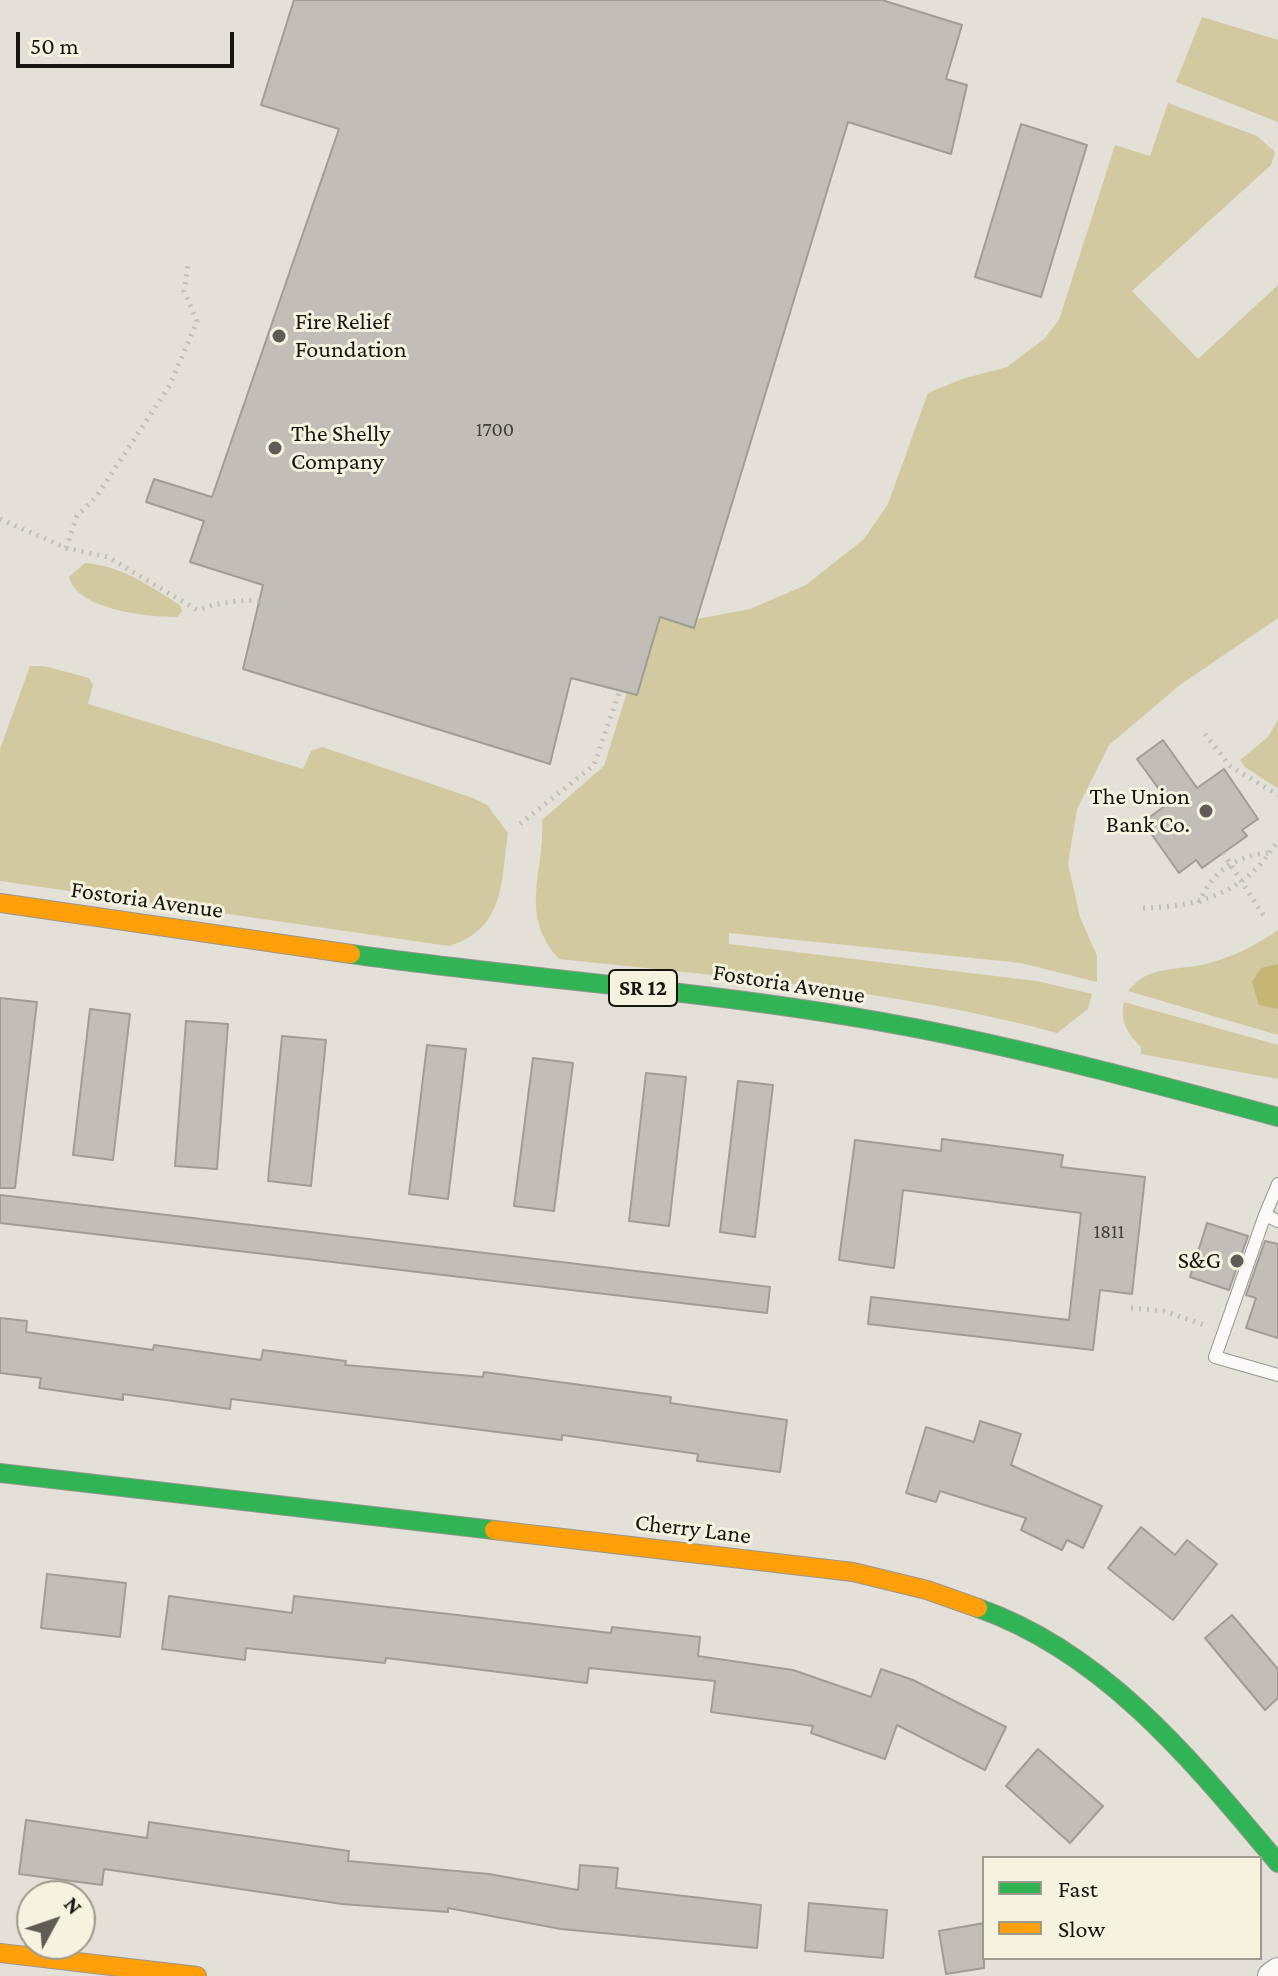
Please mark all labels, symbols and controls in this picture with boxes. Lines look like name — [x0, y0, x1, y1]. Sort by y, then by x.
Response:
scale bar — [20, 16, 238, 66]
text: 50 m — [30, 32, 79, 59]
place label: Fire Relief Foundation — [295, 308, 407, 364]
marker: Fire Relief Foundation — [270, 327, 288, 345]
house number: 1700 — [476, 418, 514, 442]
place label: The Shelly Company — [291, 420, 390, 476]
marker: The Shelly Company — [266, 439, 284, 457]
place label: The Union Bank Co. — [1089, 783, 1190, 839]
marker: The Union Bank Co. — [1197, 802, 1215, 820]
street label: Fostoria Avenue — [69, 875, 225, 925]
street label: Fostoria Avenue — [711, 958, 867, 1010]
road number: SR 12 — [609, 970, 677, 1006]
house number: 1811 — [1094, 1220, 1124, 1244]
place label: S&G — [1178, 1247, 1221, 1275]
marker: S&G — [1228, 1252, 1246, 1270]
street label: Cherry Lane — [633, 1508, 753, 1550]
legend — [982, 1856, 1262, 1960]
text: Fast — [1058, 1875, 1098, 1902]
north arrow — [16, 1880, 96, 1960]
text: N — [59, 1892, 88, 1919]
text: Slow — [1058, 1915, 1105, 1942]

